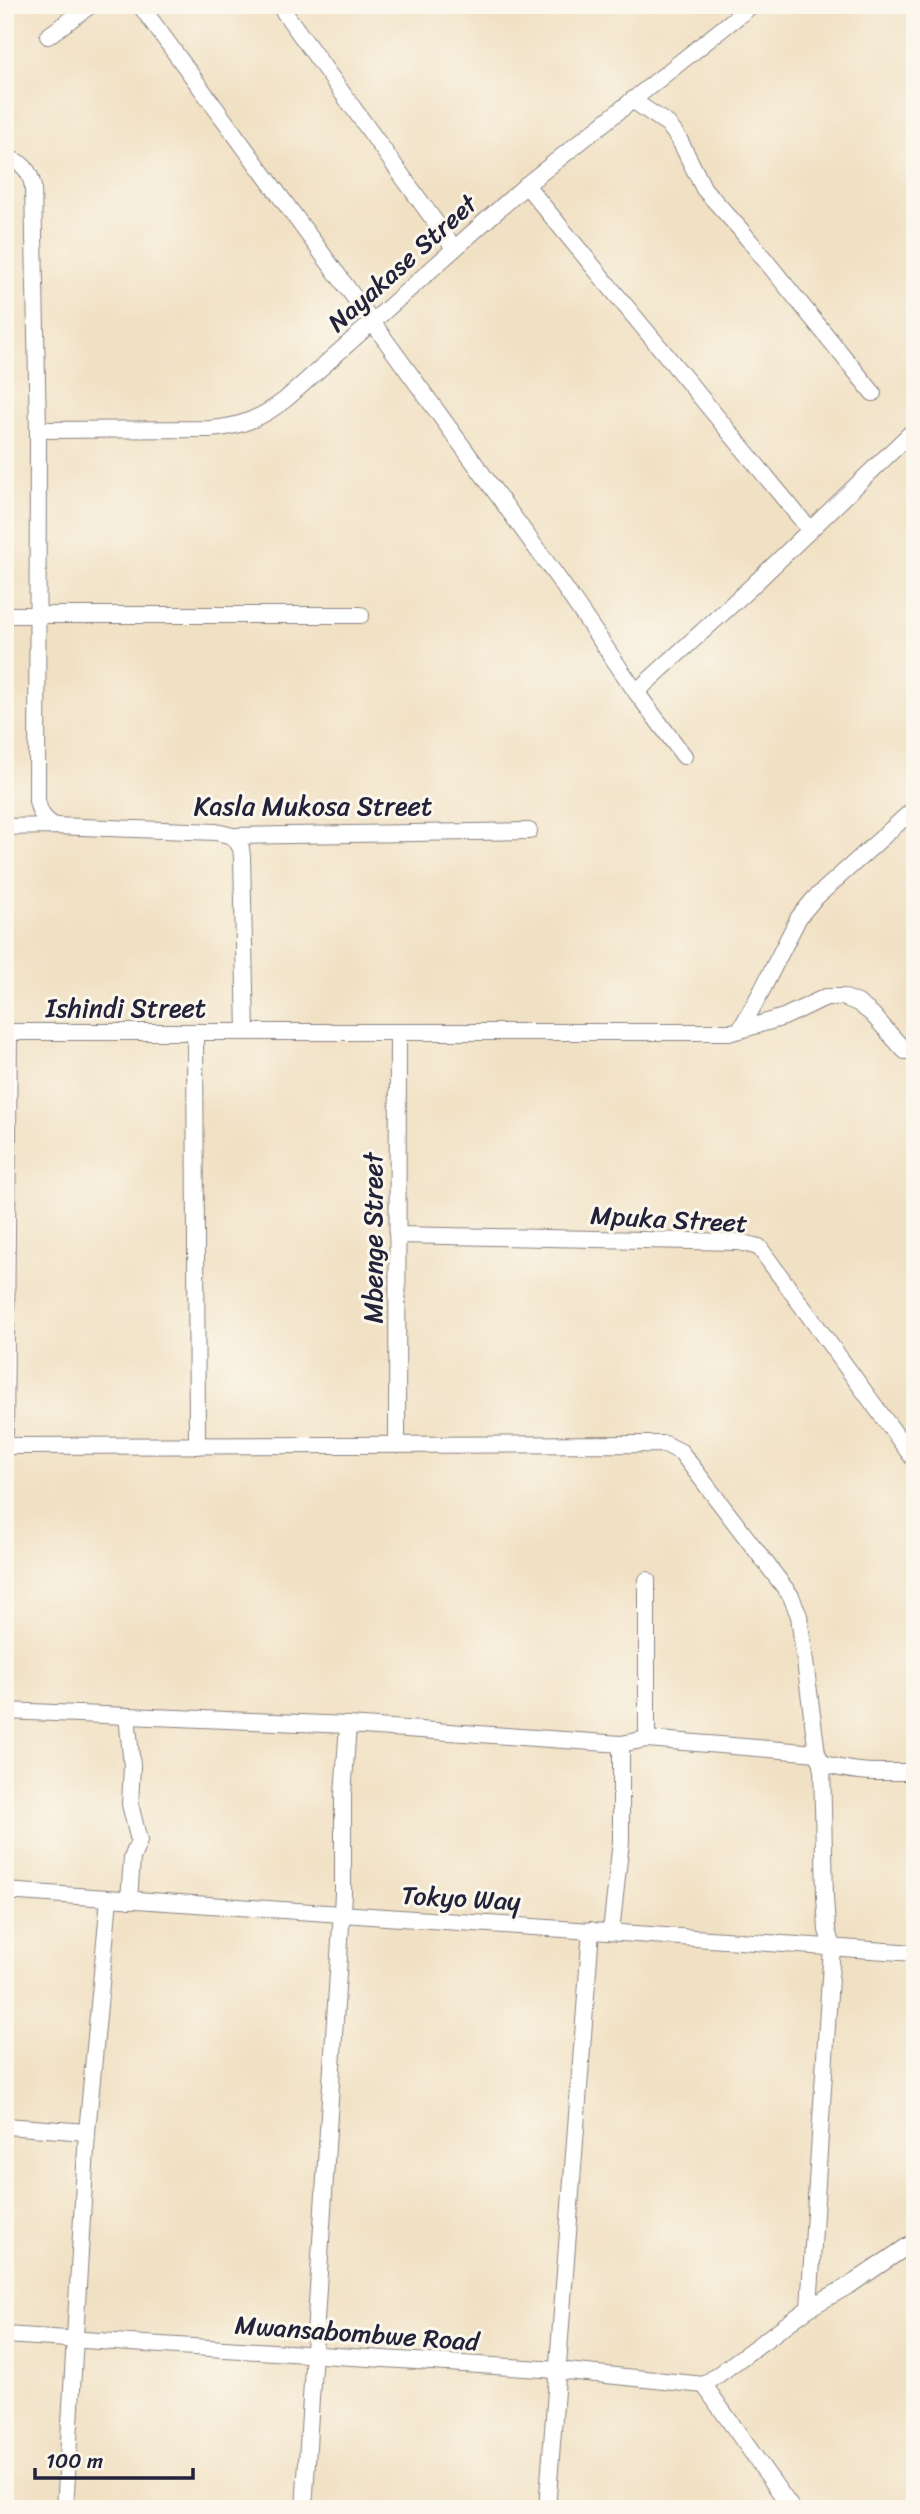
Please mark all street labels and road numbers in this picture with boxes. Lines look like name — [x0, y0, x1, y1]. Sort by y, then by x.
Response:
street label: Nayakase Street — [316, 181, 489, 344]
street label: Kasla Mukosa Street — [194, 783, 432, 829]
street label: Ishindi Street — [45, 985, 206, 1031]
street label: Mbenge Street — [350, 1151, 396, 1323]
street label: Mpuka Street — [589, 1192, 749, 1246]
street label: Tokyo Way — [400, 1872, 522, 1924]
street label: Mwansabombwe Road — [233, 2302, 483, 2365]

